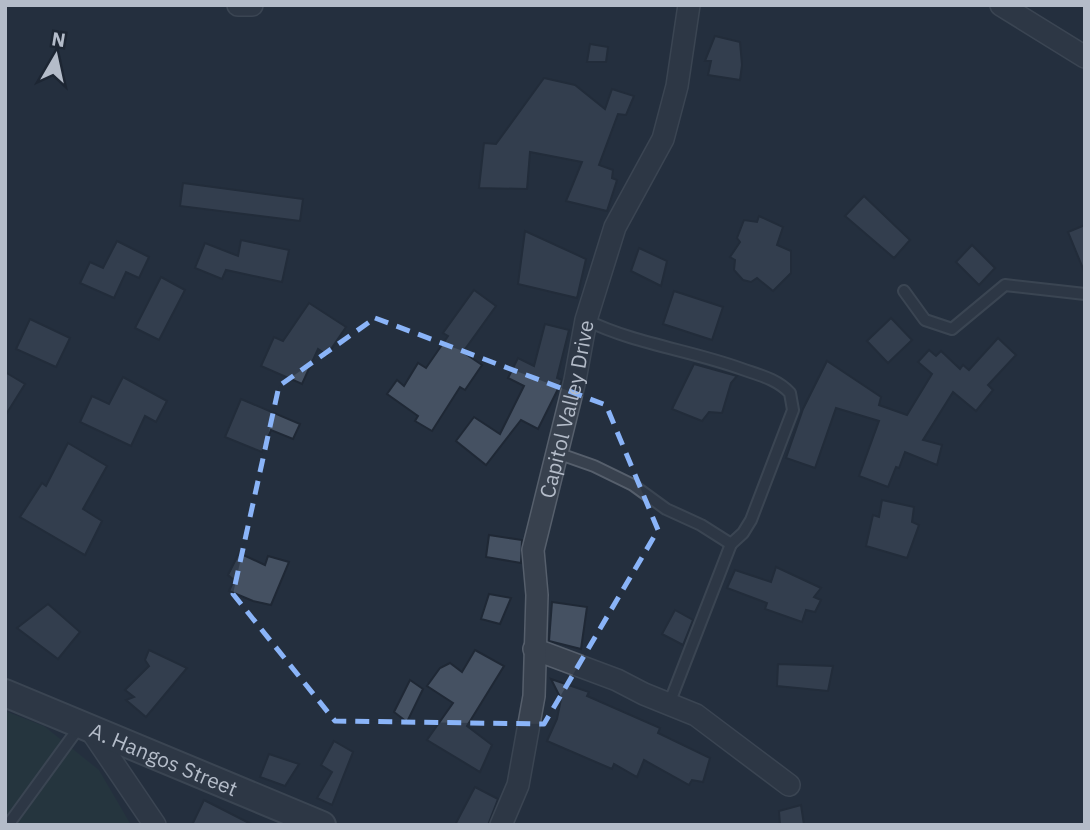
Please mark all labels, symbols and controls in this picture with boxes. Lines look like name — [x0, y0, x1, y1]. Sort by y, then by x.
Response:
north arrow — [21, 21, 91, 91]
text: N — [50, 26, 67, 52]
street label: Capitol Valley Drive — [532, 318, 600, 501]
street label: A. Hangos Street — [85, 716, 242, 802]

